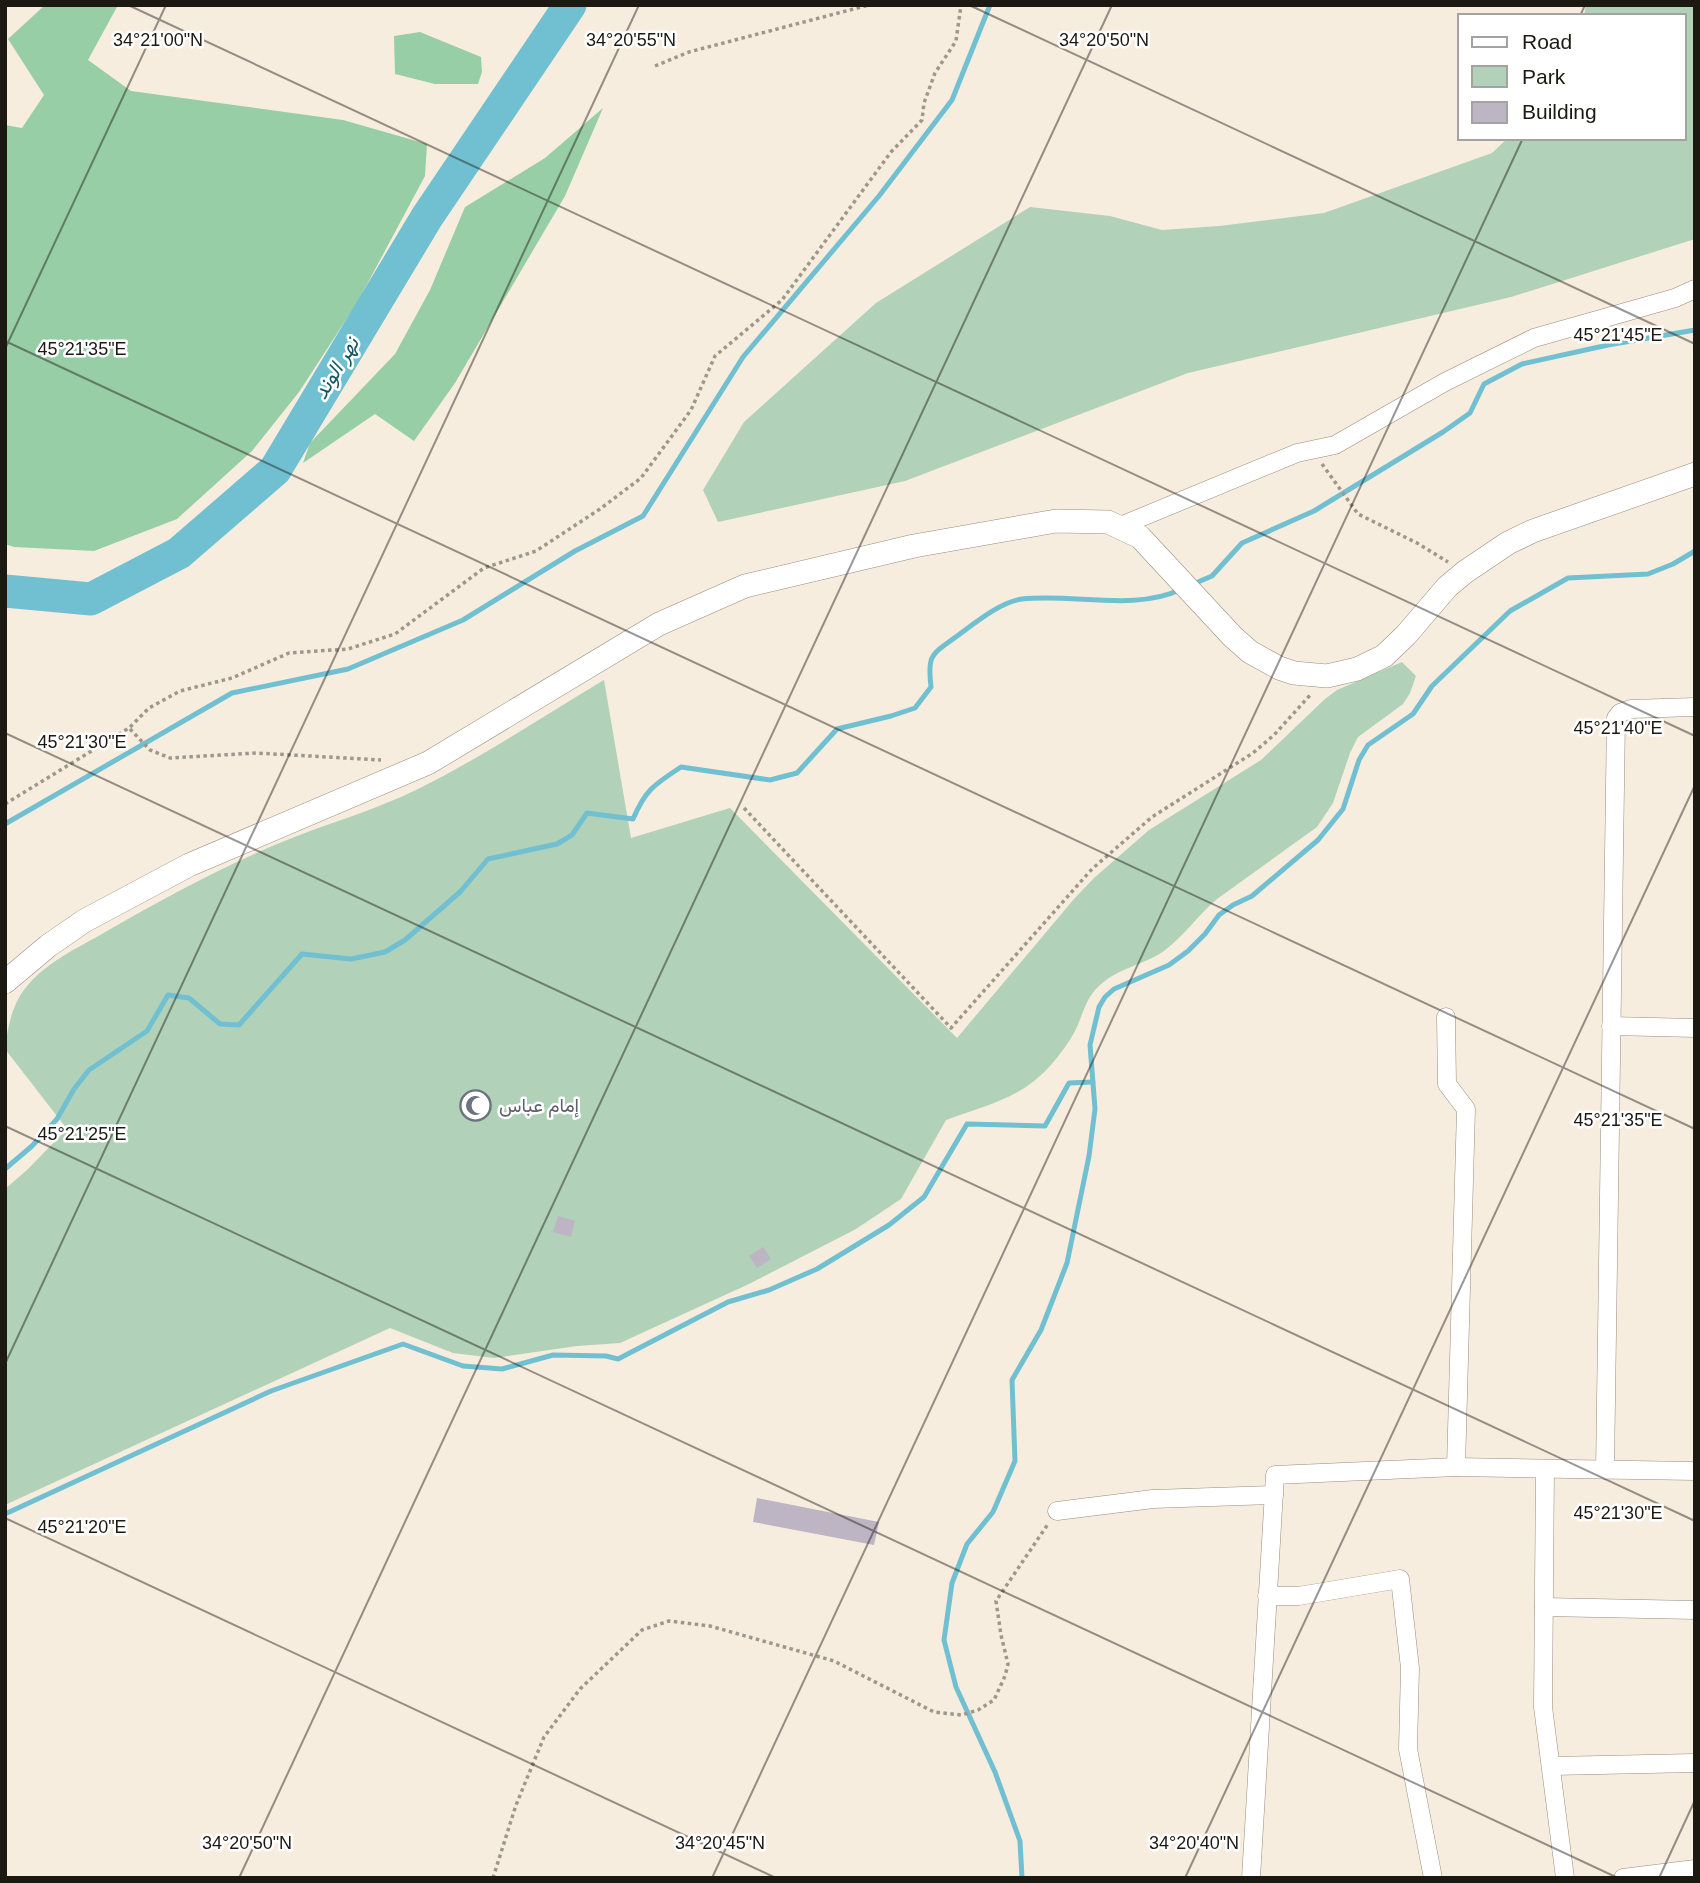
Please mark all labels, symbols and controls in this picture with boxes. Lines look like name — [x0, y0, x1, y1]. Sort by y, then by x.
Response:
legend — [1458, 14, 1686, 140]
text: 34°21'00"N — [113, 30, 203, 50]
text: 34°20'55"N — [586, 30, 676, 50]
text: 34°20'50"N — [1059, 30, 1149, 50]
text: Road — [1522, 30, 1572, 53]
text: Park — [1522, 65, 1566, 88]
text: Building — [1522, 100, 1597, 123]
text: 45°21'45"E — [1573, 325, 1663, 345]
water label: نهر الوند — [308, 332, 365, 404]
text: 45°21'35"E — [37, 339, 127, 359]
text: 45°21'40"E — [1573, 718, 1663, 738]
text: 45°21'30"E — [37, 732, 127, 752]
mosque icon: إمام عباس — [459, 1088, 493, 1122]
place label: إمام عباس — [499, 1095, 579, 1118]
text: 45°21'35"E — [1573, 1110, 1663, 1130]
text: 45°21'25"E — [37, 1124, 127, 1144]
text: 45°21'30"E — [1573, 1503, 1663, 1523]
text: 45°21'20"E — [37, 1517, 127, 1537]
text: 34°20'50"N — [202, 1833, 292, 1853]
text: 34°20'45"N — [675, 1833, 765, 1853]
text: 34°20'40"N — [1149, 1833, 1239, 1853]

